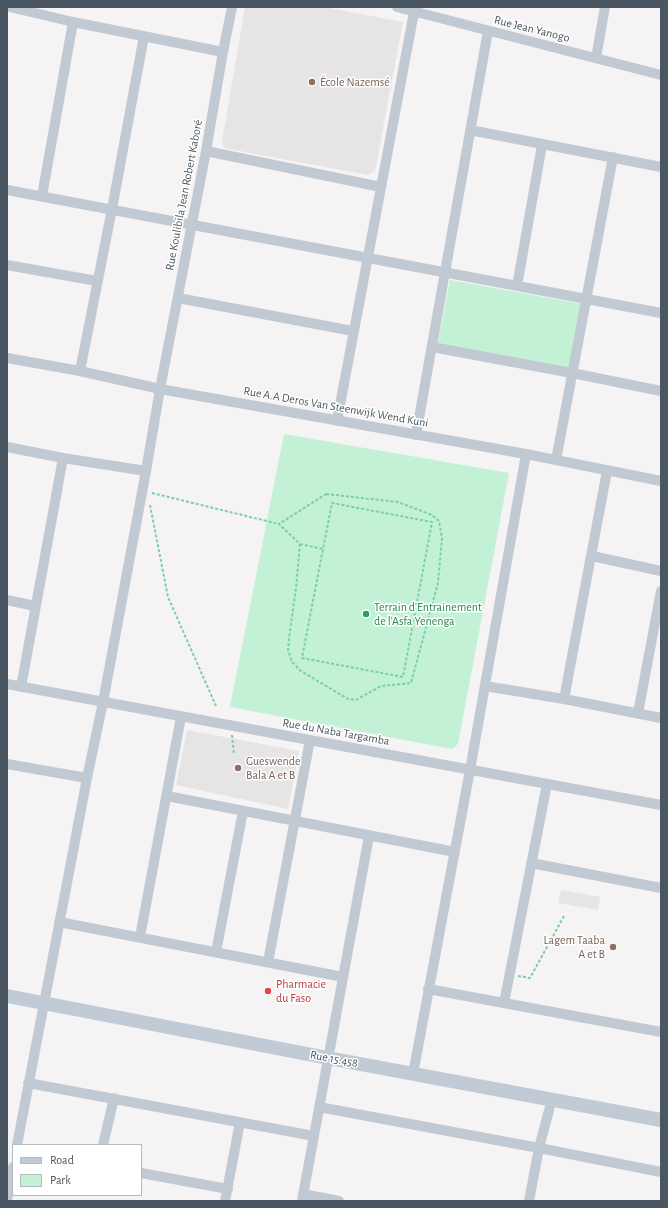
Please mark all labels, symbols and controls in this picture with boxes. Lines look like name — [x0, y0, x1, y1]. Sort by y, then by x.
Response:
street label: Rue Jean Yanogo — [493, 13, 571, 45]
place label: École Nazemsé — [320, 75, 390, 89]
marker: École Nazemsé — [307, 77, 317, 87]
street label: Rue Koulibila Jean Robert Kaboré — [162, 118, 206, 272]
street label: Rue A.A Deros Van Steenwijk Wend Kuni — [242, 384, 430, 430]
place label: Terrain d'Entrainement de l'Asfa Yenenga — [374, 600, 482, 628]
marker: Terrain d'Entrainement de l'Asfa Yenenga — [361, 609, 371, 619]
street label: Rue du Naba Targamba — [281, 716, 391, 748]
place label: Gueswende Bala A et B — [246, 754, 300, 782]
marker: Gueswende Bala A et B — [233, 763, 243, 773]
place label: Lagem Taaba A et B — [544, 933, 605, 961]
marker: Lagem Taaba A et B — [608, 942, 618, 952]
place label: Pharmacie du Faso — [276, 977, 326, 1005]
marker: Pharmacie du Faso — [263, 986, 273, 996]
street label: Rue 15.458 — [309, 1047, 359, 1071]
legend — [12, 1144, 142, 1196]
text: Road — [50, 1154, 74, 1166]
text: Park — [50, 1174, 71, 1186]

